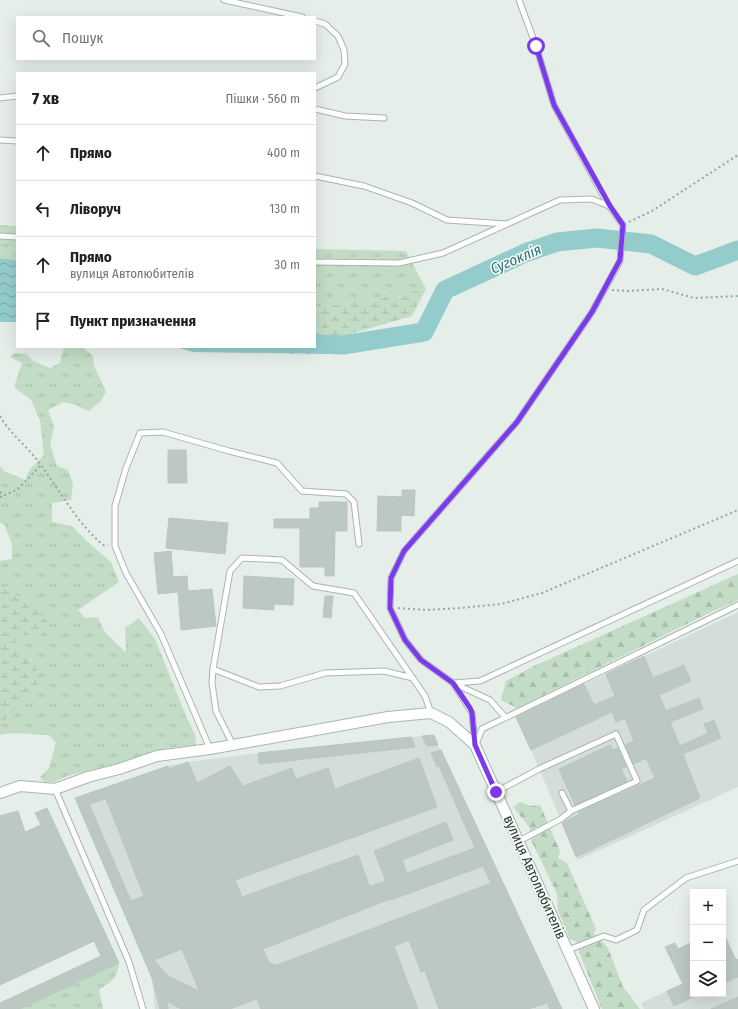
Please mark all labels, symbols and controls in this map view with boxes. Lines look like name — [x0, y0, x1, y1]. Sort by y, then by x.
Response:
search box — [16, 16, 316, 60]
icon: search — [30, 27, 52, 49]
text: Пошук — [62, 29, 103, 47]
route start — [527, 37, 545, 55]
text: 7 хв — [32, 88, 59, 109]
text: Пішки · 560 m — [225, 91, 300, 106]
icon: ahead — [32, 142, 54, 164]
text: Прямо — [70, 144, 112, 162]
text: 400 m — [267, 145, 300, 160]
icon: left — [32, 198, 54, 220]
text: Ліворуч — [70, 200, 121, 218]
text: 130 m — [269, 201, 300, 216]
water label: Сугоклія — [488, 240, 544, 278]
text: Прямо — [70, 248, 112, 266]
icon: ahead — [32, 254, 54, 276]
text: 30 m — [274, 257, 300, 272]
text: вулиця Автолюбителів — [70, 266, 194, 281]
icon: arrive — [32, 310, 54, 332]
text: Пункт призначення — [70, 312, 196, 330]
route end — [487, 783, 505, 801]
street label: вулиця Автолюбителів — [500, 813, 570, 942]
map controls — [690, 889, 726, 997]
button: + — [690, 889, 726, 925]
button: − — [690, 925, 726, 961]
button: layers — [690, 961, 726, 997]

